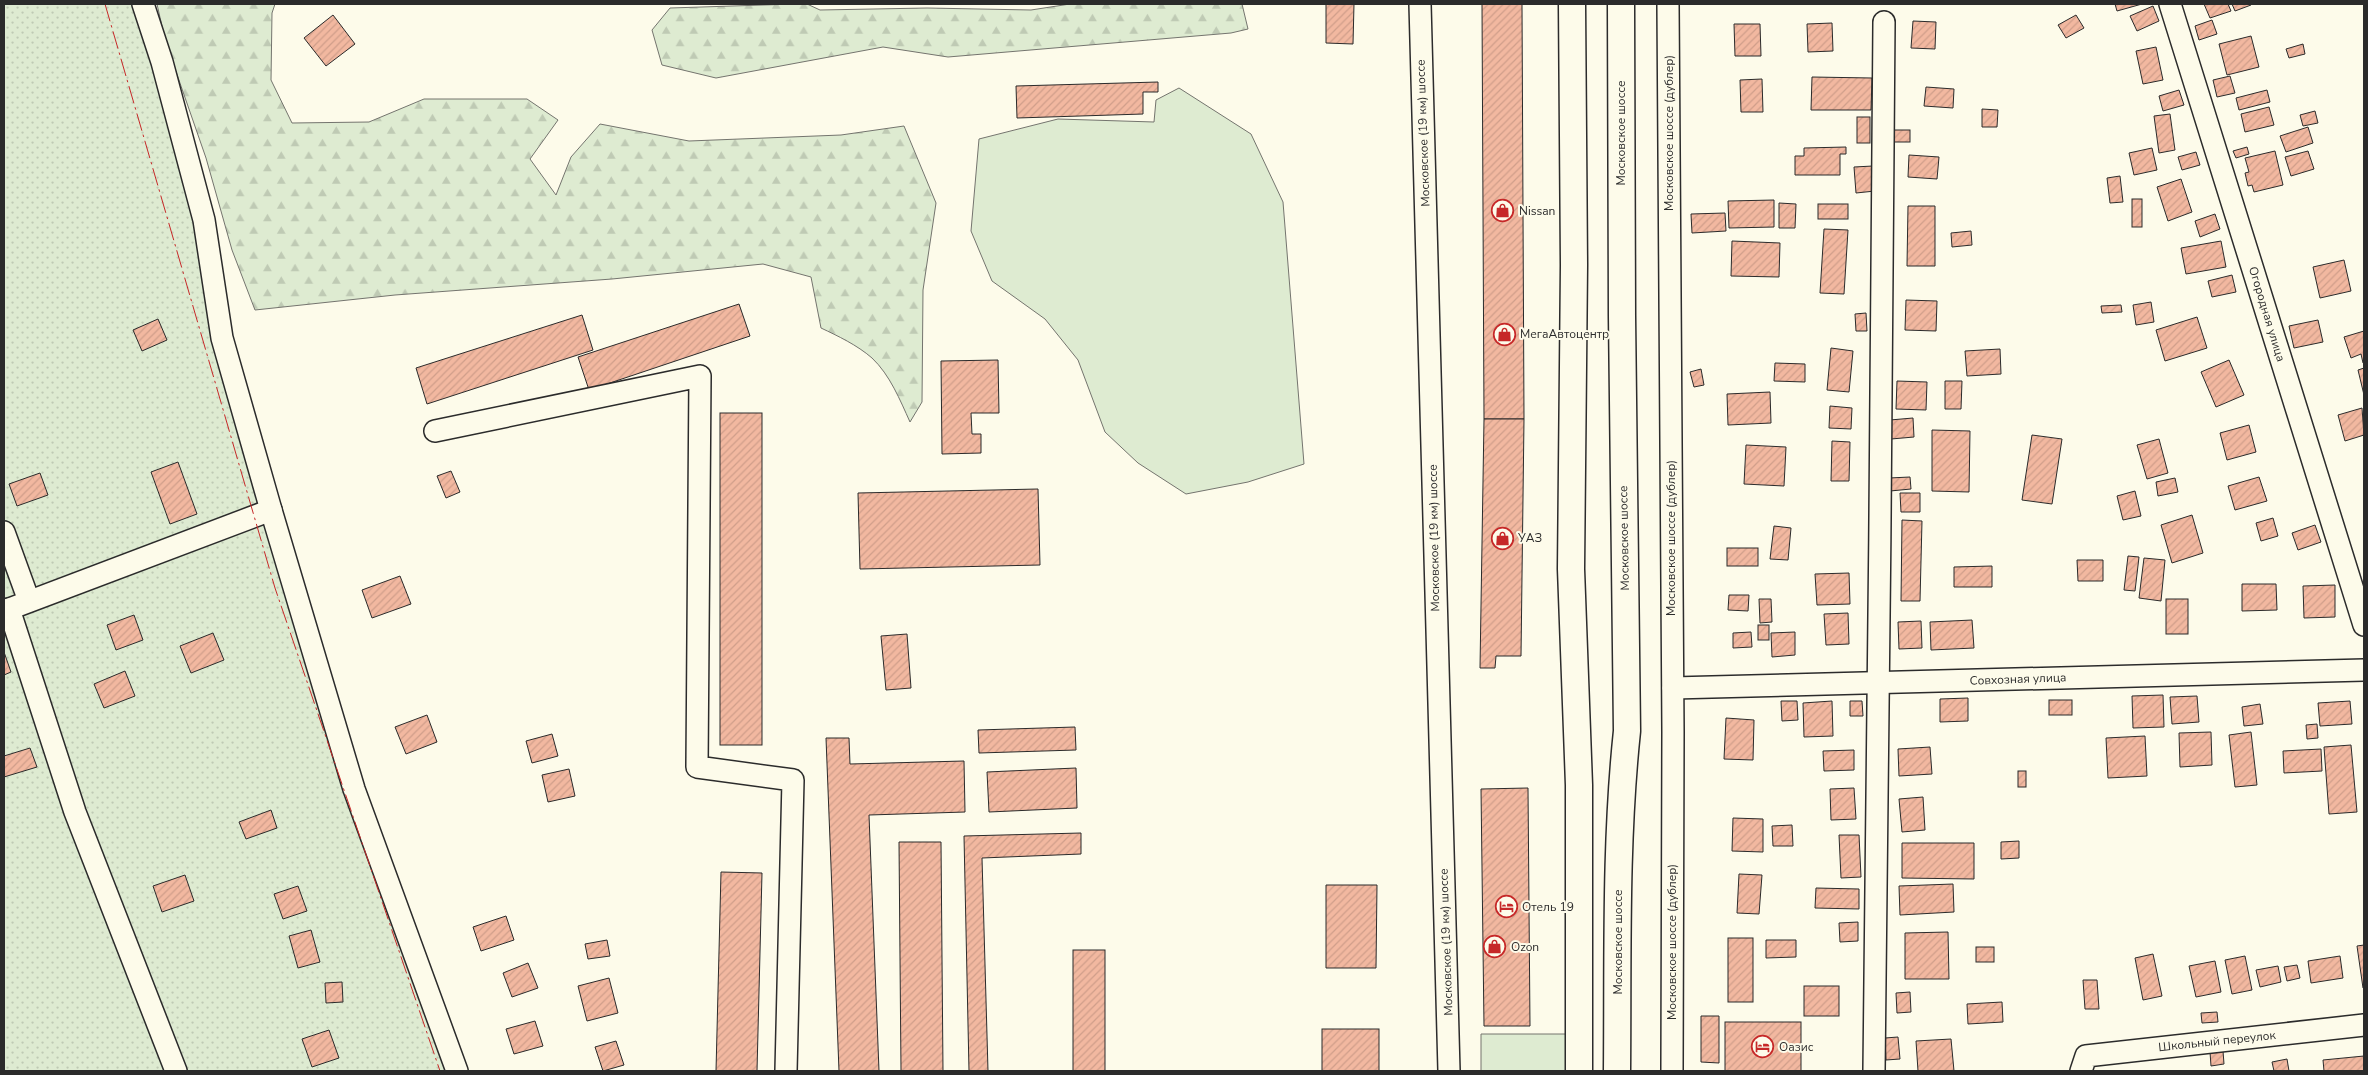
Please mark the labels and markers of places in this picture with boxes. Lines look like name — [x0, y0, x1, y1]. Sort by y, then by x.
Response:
shop icon: Nissan — [1491, 199, 1515, 223]
place label: Nissan — [1519, 203, 1555, 219]
shop icon: МегаАвтоцентр — [1492, 322, 1516, 346]
place label: МегаАвтоцентр — [1520, 326, 1609, 342]
shop icon: УАЗ — [1490, 526, 1514, 550]
place label: УАЗ — [1517, 530, 1542, 546]
hotel icon: Отель 19 — [1494, 895, 1518, 919]
place label: Отель 19 — [1522, 899, 1574, 915]
shop icon: Ozon — [1483, 935, 1507, 959]
place label: Ozon — [1511, 939, 1539, 955]
hotel icon: Оазис — [1751, 1035, 1775, 1059]
place label: Оазис — [1779, 1039, 1814, 1055]

